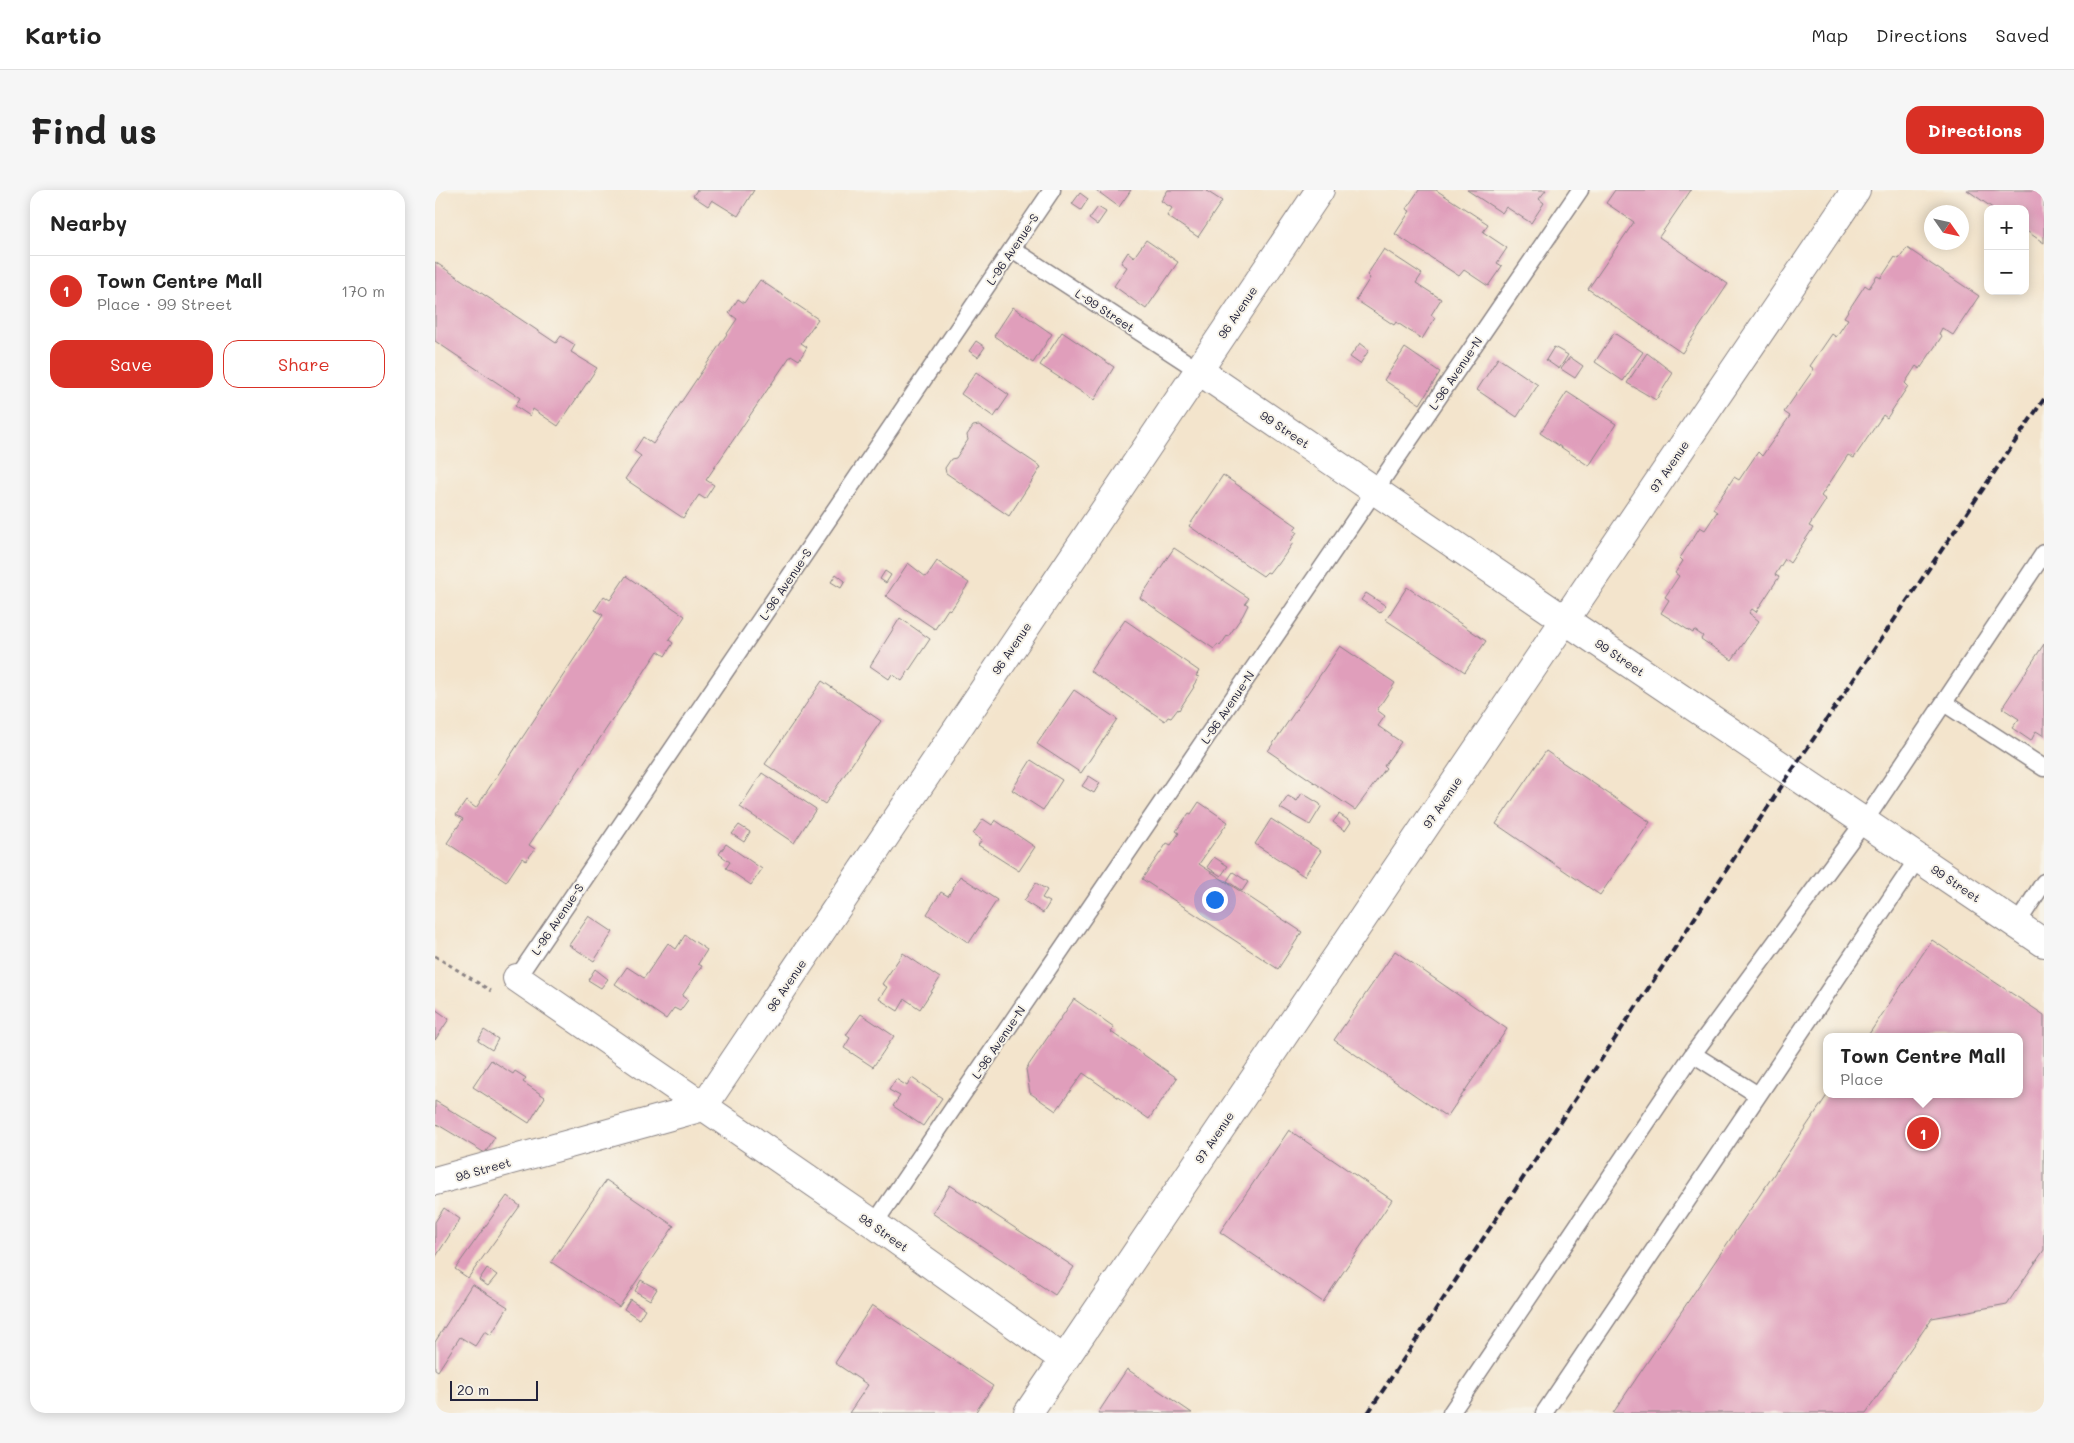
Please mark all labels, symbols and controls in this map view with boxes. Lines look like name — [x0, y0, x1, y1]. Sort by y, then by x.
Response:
text: Kartio — [25, 19, 101, 50]
text: Map — [1811, 23, 1848, 47]
text: Directions — [1876, 23, 1968, 47]
text: Saved — [1996, 23, 2049, 47]
button: Directions — [1906, 106, 2044, 154]
text: Find us — [30, 107, 157, 153]
north arrow — [1924, 205, 1969, 250]
map controls — [1984, 205, 2029, 295]
button: + — [1984, 205, 2029, 250]
text: Nearby — [50, 209, 127, 236]
street label: L-96 Avenue-S — [982, 210, 1042, 288]
button: − — [1984, 250, 2029, 295]
text: Town Centre Mall — [97, 268, 262, 293]
text: 1 — [62, 280, 70, 301]
text: 170 m — [341, 280, 385, 301]
street label: 96 Avenue — [1214, 283, 1260, 341]
street label: L-99 Street — [1072, 285, 1138, 335]
text: Place · 99 Street — [97, 293, 232, 314]
street label: L-96 Avenue-N — [1425, 333, 1485, 413]
button: Save — [50, 340, 213, 388]
button: Share — [223, 340, 385, 388]
street label: 99 Street — [1257, 407, 1313, 451]
street label: 97 Avenue — [1646, 437, 1692, 495]
street label: L-96 Avenue-S — [755, 545, 815, 623]
street label: 96 Avenue — [988, 619, 1034, 677]
street label: 99 Street — [1592, 635, 1648, 679]
street label: L-96 Avenue-N — [1197, 667, 1257, 747]
street label: 97 Avenue — [1419, 773, 1465, 831]
street label: 99 Street — [1928, 861, 1984, 905]
street label: L-96 Avenue-S — [527, 880, 587, 958]
your location — [1202, 887, 1228, 913]
street label: 96 Avenue — [763, 956, 809, 1014]
street label: L-96 Avenue-N — [968, 1002, 1028, 1082]
popup — [1823, 1033, 2023, 1098]
text: Town Centre Mall — [1840, 1043, 2006, 1068]
text: Place — [1840, 1068, 1883, 1089]
street label: 97 Avenue — [1191, 1108, 1237, 1166]
pin: 1 — [1907, 1114, 1939, 1152]
street label: 98 Street — [454, 1154, 512, 1184]
street label: 98 Street — [856, 1209, 912, 1255]
scale bar — [450, 1378, 537, 1401]
text: 20 m — [457, 1380, 489, 1399]

